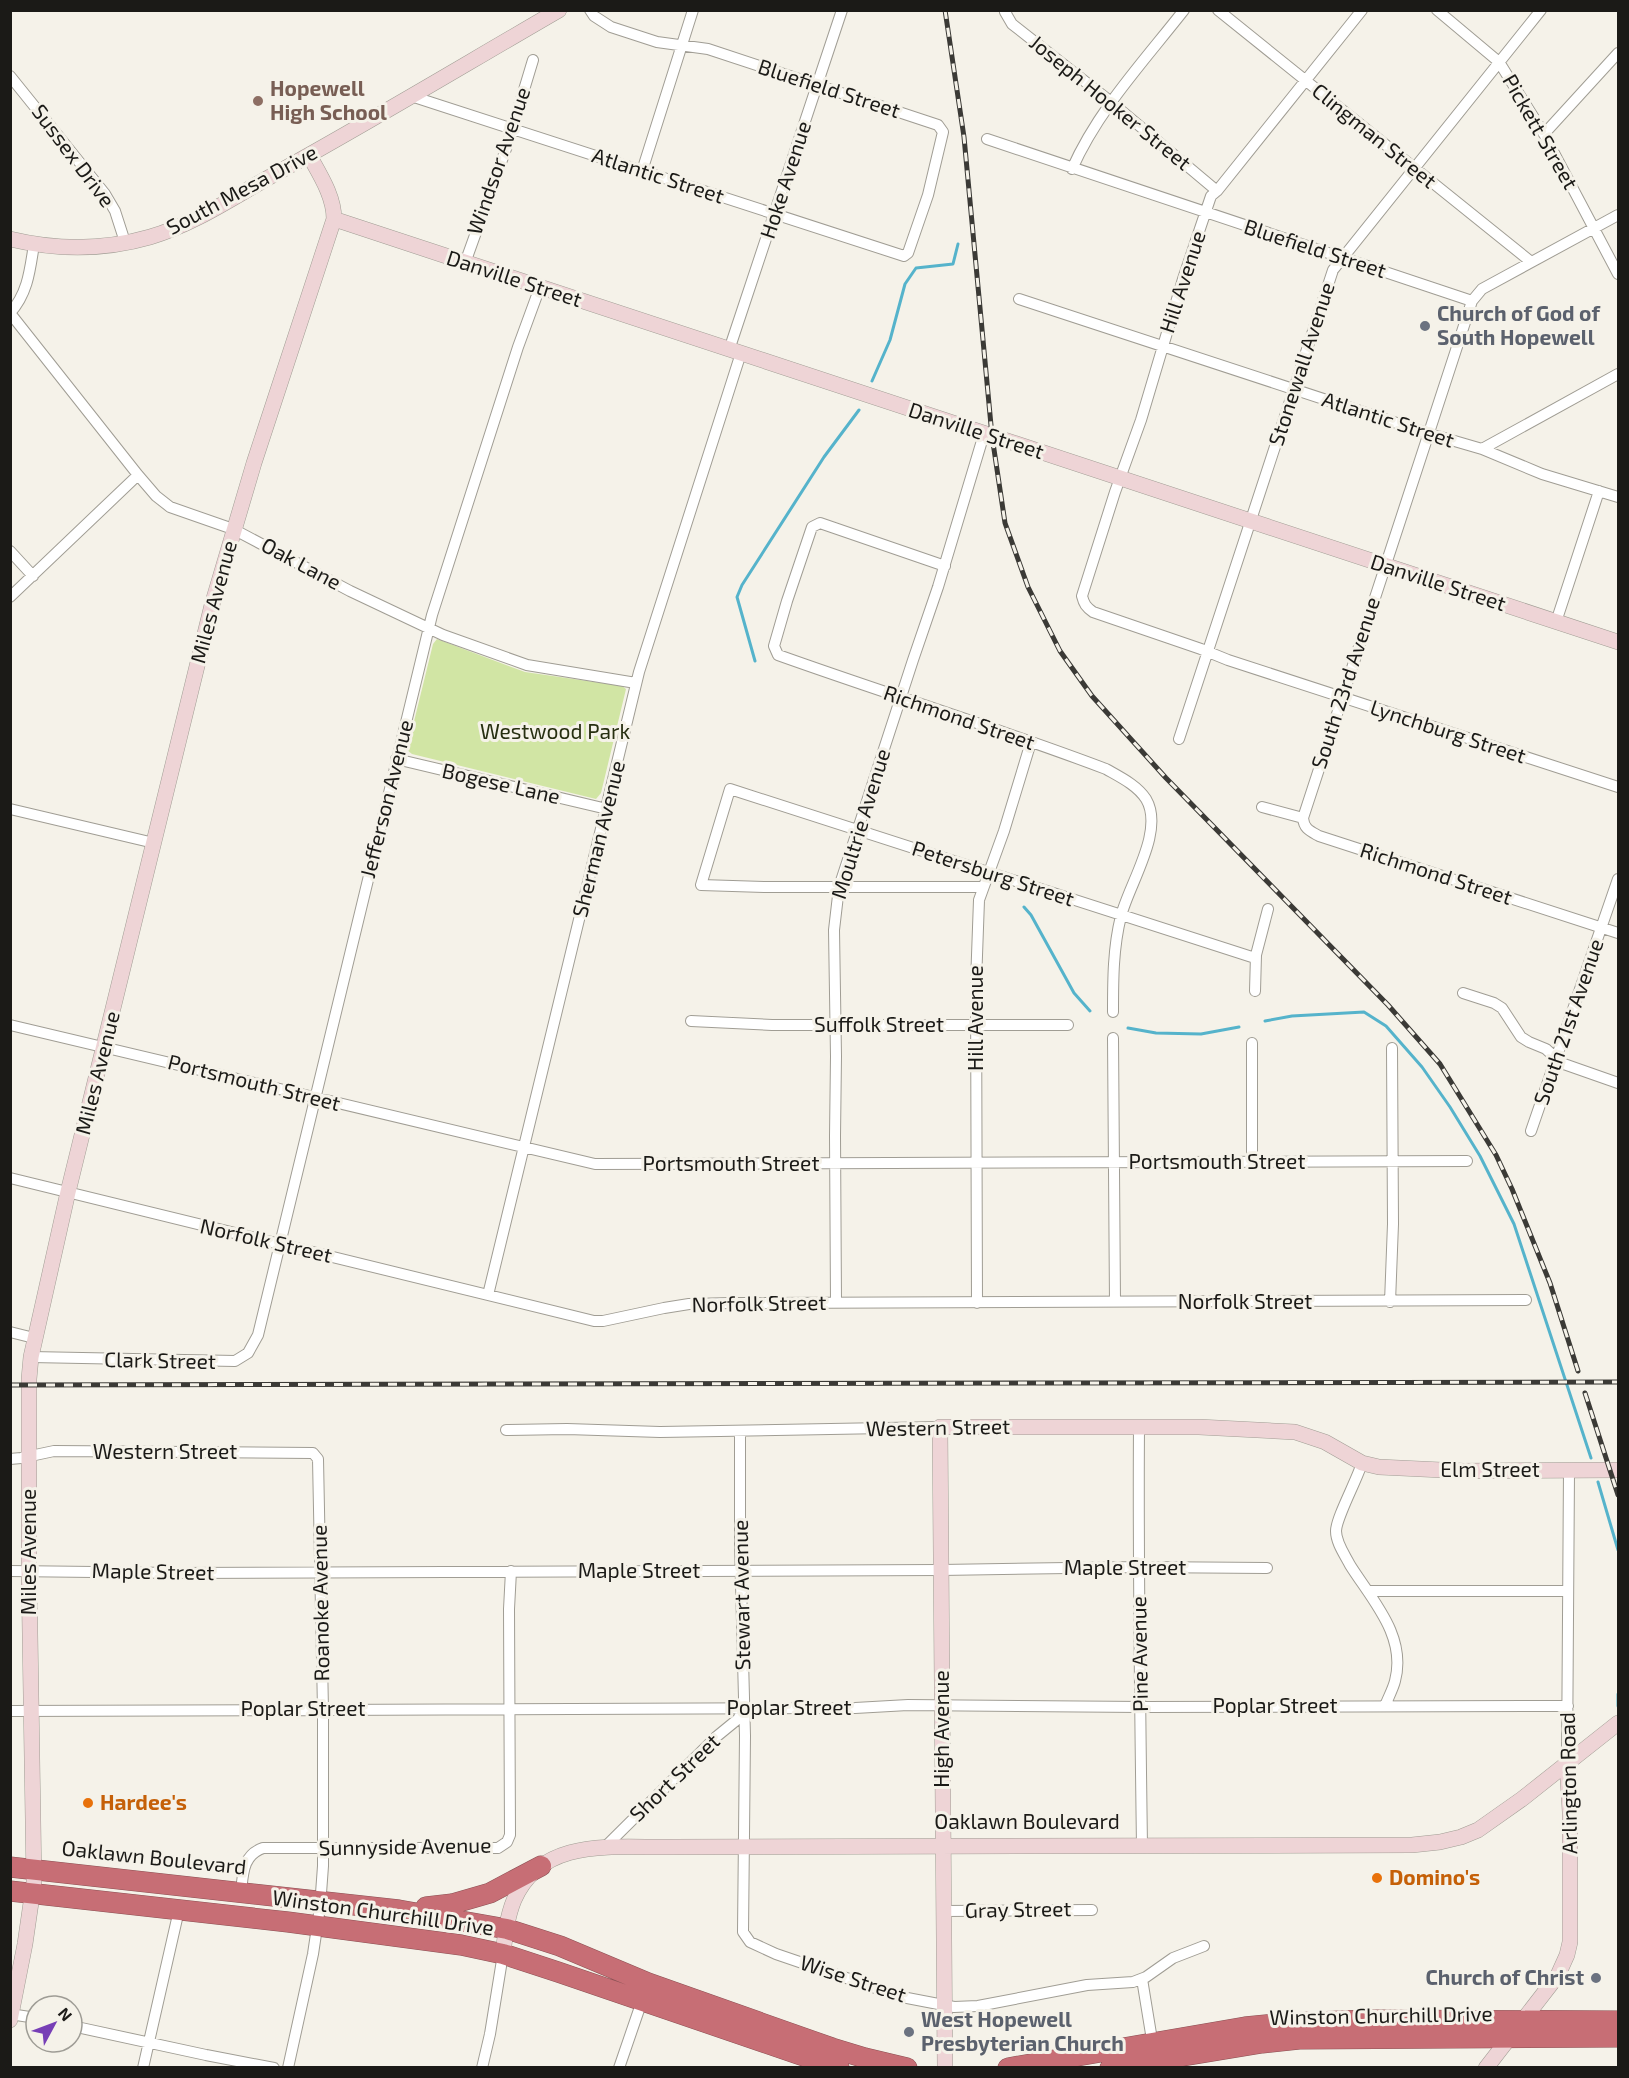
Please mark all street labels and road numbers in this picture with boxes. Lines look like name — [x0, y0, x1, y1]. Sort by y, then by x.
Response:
street label: Joseph Hooker Street — [1025, 29, 1197, 175]
street label: Bluefield Street — [755, 53, 904, 122]
street label: Pickett Street — [1498, 69, 1584, 193]
street label: Clingman Street — [1308, 77, 1442, 193]
street label: Windsor Avenue — [461, 83, 535, 238]
street label: Sussex Drive — [28, 99, 121, 211]
street label: Hoke Avenue — [754, 118, 815, 241]
street label: South Mesa Drive — [162, 138, 321, 239]
street label: Atlantic Street — [589, 141, 728, 208]
street label: Bluefield Street — [1241, 213, 1390, 282]
street label: Hill Avenue — [1153, 227, 1210, 336]
street label: Danville Street — [444, 244, 585, 311]
street label: Stonewall Avenue — [1262, 279, 1339, 448]
street label: Atlantic Street — [1319, 385, 1458, 452]
street label: Danville Street — [906, 396, 1047, 463]
street label: Oak Lane — [258, 531, 346, 594]
street label: Miles Avenue — [184, 537, 241, 666]
street label: Danville Street — [1368, 548, 1509, 615]
street label: South 23rd Avenue — [1305, 594, 1384, 771]
street label: Richmond Street — [881, 679, 1038, 754]
street label: Lynchburg Street — [1367, 694, 1529, 768]
street label: Jefferson Avenue — [354, 717, 417, 880]
street label: Moultrie Avenue — [825, 745, 894, 902]
street label: Bogese Lane — [440, 757, 563, 808]
street label: Sherman Avenue — [566, 758, 629, 919]
street label: Petersburg Street — [909, 835, 1078, 911]
street label: Richmond Street — [1357, 836, 1516, 909]
street label: South 21st Avenue — [1527, 935, 1608, 1108]
street label: Hill Avenue — [962, 965, 987, 1071]
street label: Miles Avenue — [69, 1008, 124, 1137]
street label: Suffolk Street — [814, 1011, 944, 1036]
street label: Portsmouth Street — [166, 1048, 343, 1115]
street label: Portsmouth Street — [1129, 1148, 1305, 1173]
street label: Portsmouth Street — [643, 1150, 819, 1175]
street label: Norfolk Street — [198, 1212, 335, 1267]
street label: Norfolk Street — [1178, 1288, 1312, 1313]
street label: Norfolk Street — [691, 1289, 827, 1316]
street label: Clark Street — [104, 1346, 216, 1373]
street label: Western Street — [866, 1413, 1010, 1440]
street label: Western Street — [93, 1438, 237, 1463]
street label: Elm Street — [1440, 1456, 1540, 1481]
street label: Miles Avenue — [15, 1489, 40, 1615]
street label: Stewart Avenue — [727, 1519, 754, 1671]
street label: Roanoke Avenue — [306, 1524, 333, 1682]
street label: Maple Street — [1064, 1554, 1186, 1579]
street label: Maple Street — [91, 1557, 215, 1584]
street label: Maple Street — [578, 1557, 700, 1582]
street label: Pine Avenue — [1125, 1596, 1152, 1712]
street label: High Avenue — [928, 1670, 953, 1788]
street label: Poplar Street — [1212, 1692, 1338, 1717]
street label: Poplar Street — [726, 1694, 852, 1719]
street label: Poplar Street — [240, 1695, 366, 1720]
street label: Arlington Road — [1554, 1712, 1581, 1854]
street label: Short Street — [624, 1728, 724, 1826]
street label: Oaklawn Boulevard — [934, 1808, 1120, 1833]
street label: Sunnyside Avenue — [318, 1831, 492, 1860]
street label: Oaklawn Boulevard — [61, 1834, 248, 1879]
street label: Winston Churchill Drive — [271, 1884, 495, 1939]
street label: Gray Street — [964, 1895, 1072, 1922]
street label: Wise Street — [797, 1949, 910, 2006]
street label: Winston Churchill Drive — [1269, 2000, 1493, 2029]

